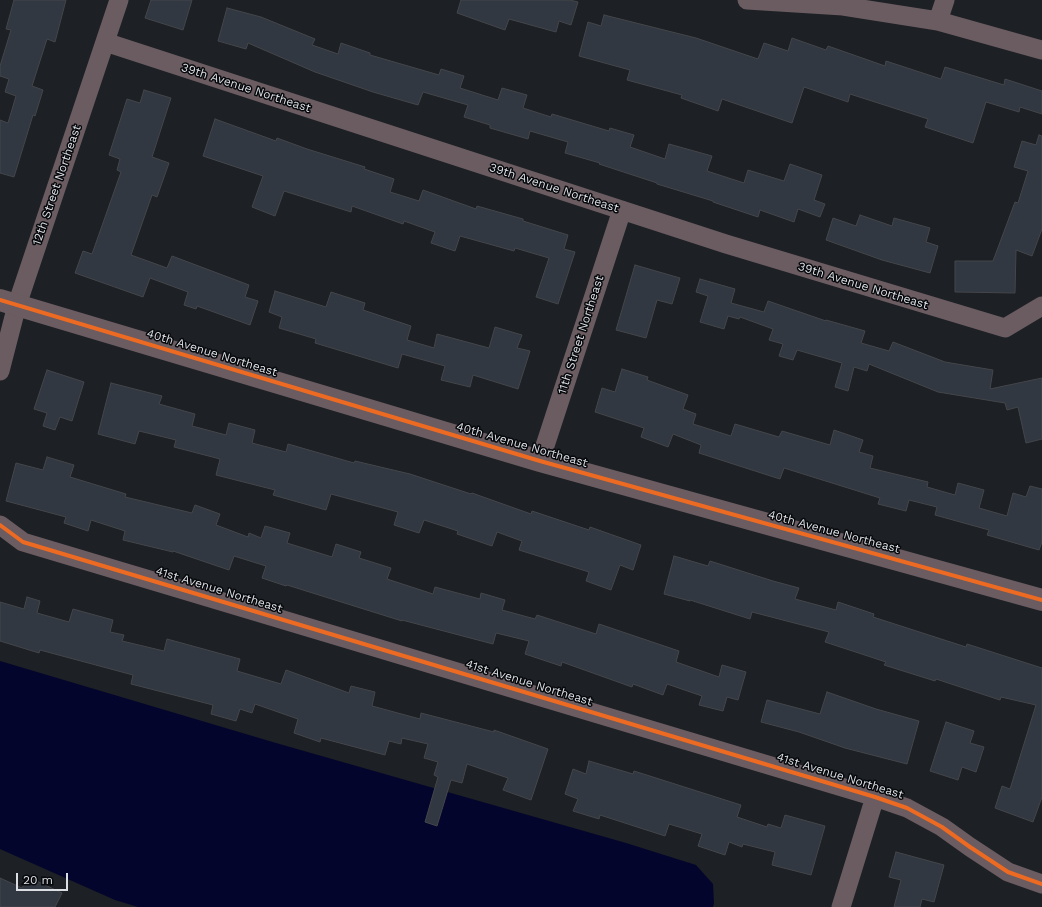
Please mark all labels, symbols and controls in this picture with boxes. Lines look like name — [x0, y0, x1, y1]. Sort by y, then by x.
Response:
street label: 39th Avenue Northeast — [179, 60, 313, 116]
street label: 12th Street Northeast — [30, 123, 84, 247]
street label: 39th Avenue Northeast — [487, 160, 621, 216]
street label: 39th Avenue Northeast — [796, 259, 930, 313]
street label: 11th Street Northeast — [555, 274, 607, 396]
street label: 40th Avenue Northeast — [145, 326, 279, 380]
street label: 40th Avenue Northeast — [455, 419, 589, 471]
street label: 40th Avenue Northeast — [767, 507, 901, 557]
street label: 41st Avenue Northeast — [154, 564, 284, 616]
street label: 41st Avenue Northeast — [464, 657, 594, 709]
street label: 41st Avenue Northeast — [775, 750, 905, 802]
scale bar — [18, 865, 70, 891]
text: 20 m — [23, 873, 53, 887]

